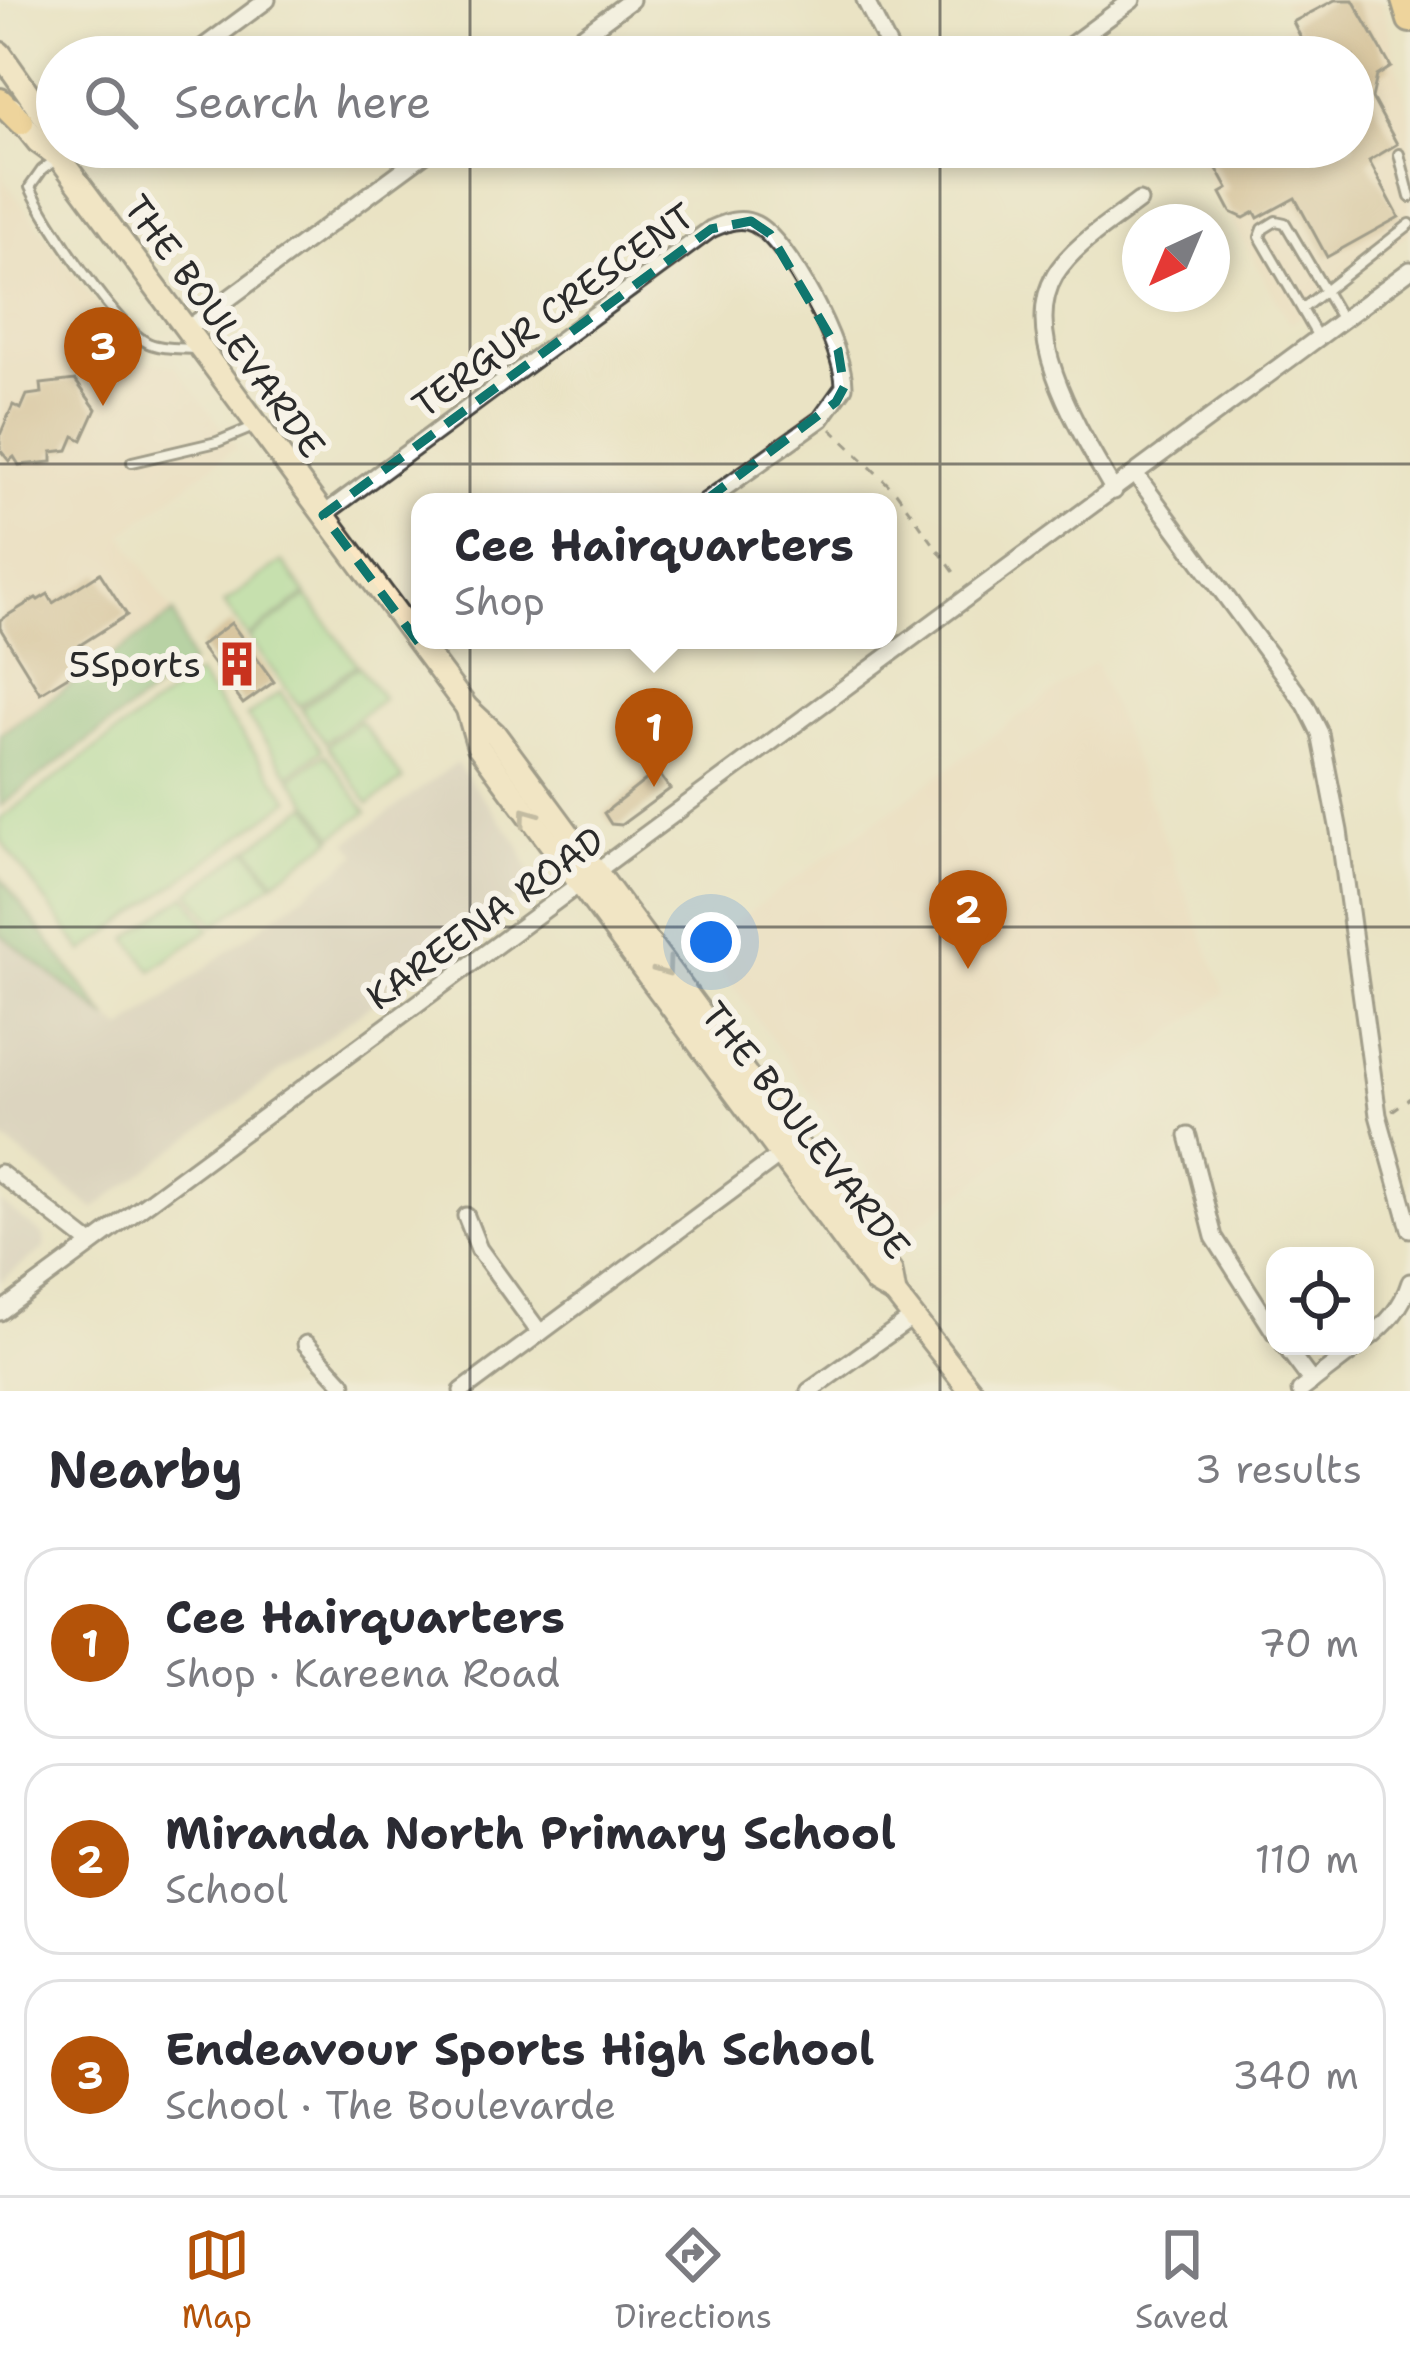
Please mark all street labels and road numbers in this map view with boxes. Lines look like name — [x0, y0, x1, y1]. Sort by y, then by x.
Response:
street label: THE BOULEVARDE — [113, 185, 337, 468]
street label: TERGUR CRESCENT — [403, 192, 704, 429]
street label: KAREENA ROAD — [357, 816, 614, 1021]
street label: THE BOULEVARDE — [690, 992, 922, 1269]

